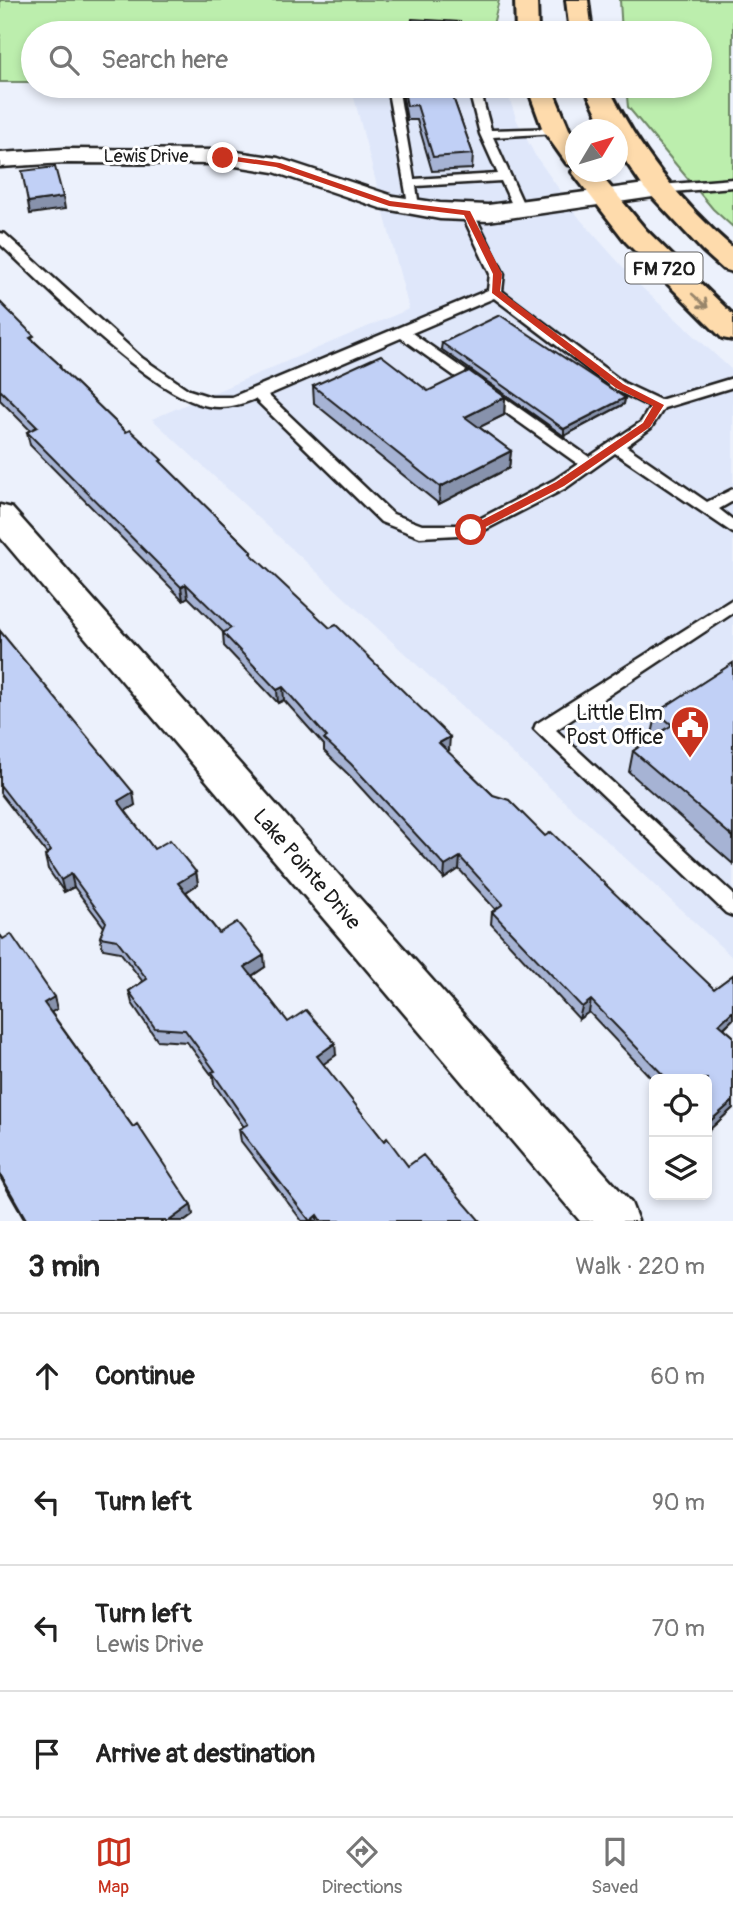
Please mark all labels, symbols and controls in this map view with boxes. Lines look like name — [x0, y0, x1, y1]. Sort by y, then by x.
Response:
search box — [21, 21, 712, 98]
icon: search — [45, 41, 83, 79]
text: Search here — [101, 44, 228, 76]
north arrow — [565, 119, 628, 182]
route end — [207, 142, 238, 173]
street label: Lewis Drive — [104, 145, 189, 168]
road number: FM 720 — [626, 252, 702, 284]
one-way arrow — [691, 292, 708, 309]
route start — [455, 514, 486, 545]
place label: Little Elm Post Office — [566, 700, 664, 751]
public building icon: Little Elm Post Office — [669, 704, 711, 759]
street label: Lake Pointe Drive — [247, 803, 367, 936]
map controls — [649, 1074, 712, 1200]
button: locate — [649, 1074, 712, 1137]
button: layers — [649, 1137, 712, 1200]
text: 3 min — [28, 1248, 100, 1285]
text: Walk · 220 m — [575, 1252, 705, 1281]
icon: ahead — [28, 1357, 66, 1395]
text: Continue — [95, 1360, 195, 1392]
text: 60 m — [650, 1362, 705, 1391]
icon: left — [28, 1483, 66, 1521]
text: Turn left — [95, 1486, 191, 1518]
text: 90 m — [652, 1488, 705, 1517]
text: Turn left — [95, 1598, 191, 1630]
icon: left — [28, 1609, 66, 1647]
text: 70 m — [652, 1614, 705, 1643]
text: Lewis Drive — [95, 1630, 203, 1659]
icon: arrive — [28, 1735, 66, 1773]
text: Arrive at destination — [95, 1738, 315, 1770]
tab: Map — [95, 1833, 133, 1899]
tab: Directions — [322, 1833, 402, 1899]
tab: Saved — [591, 1833, 638, 1899]

